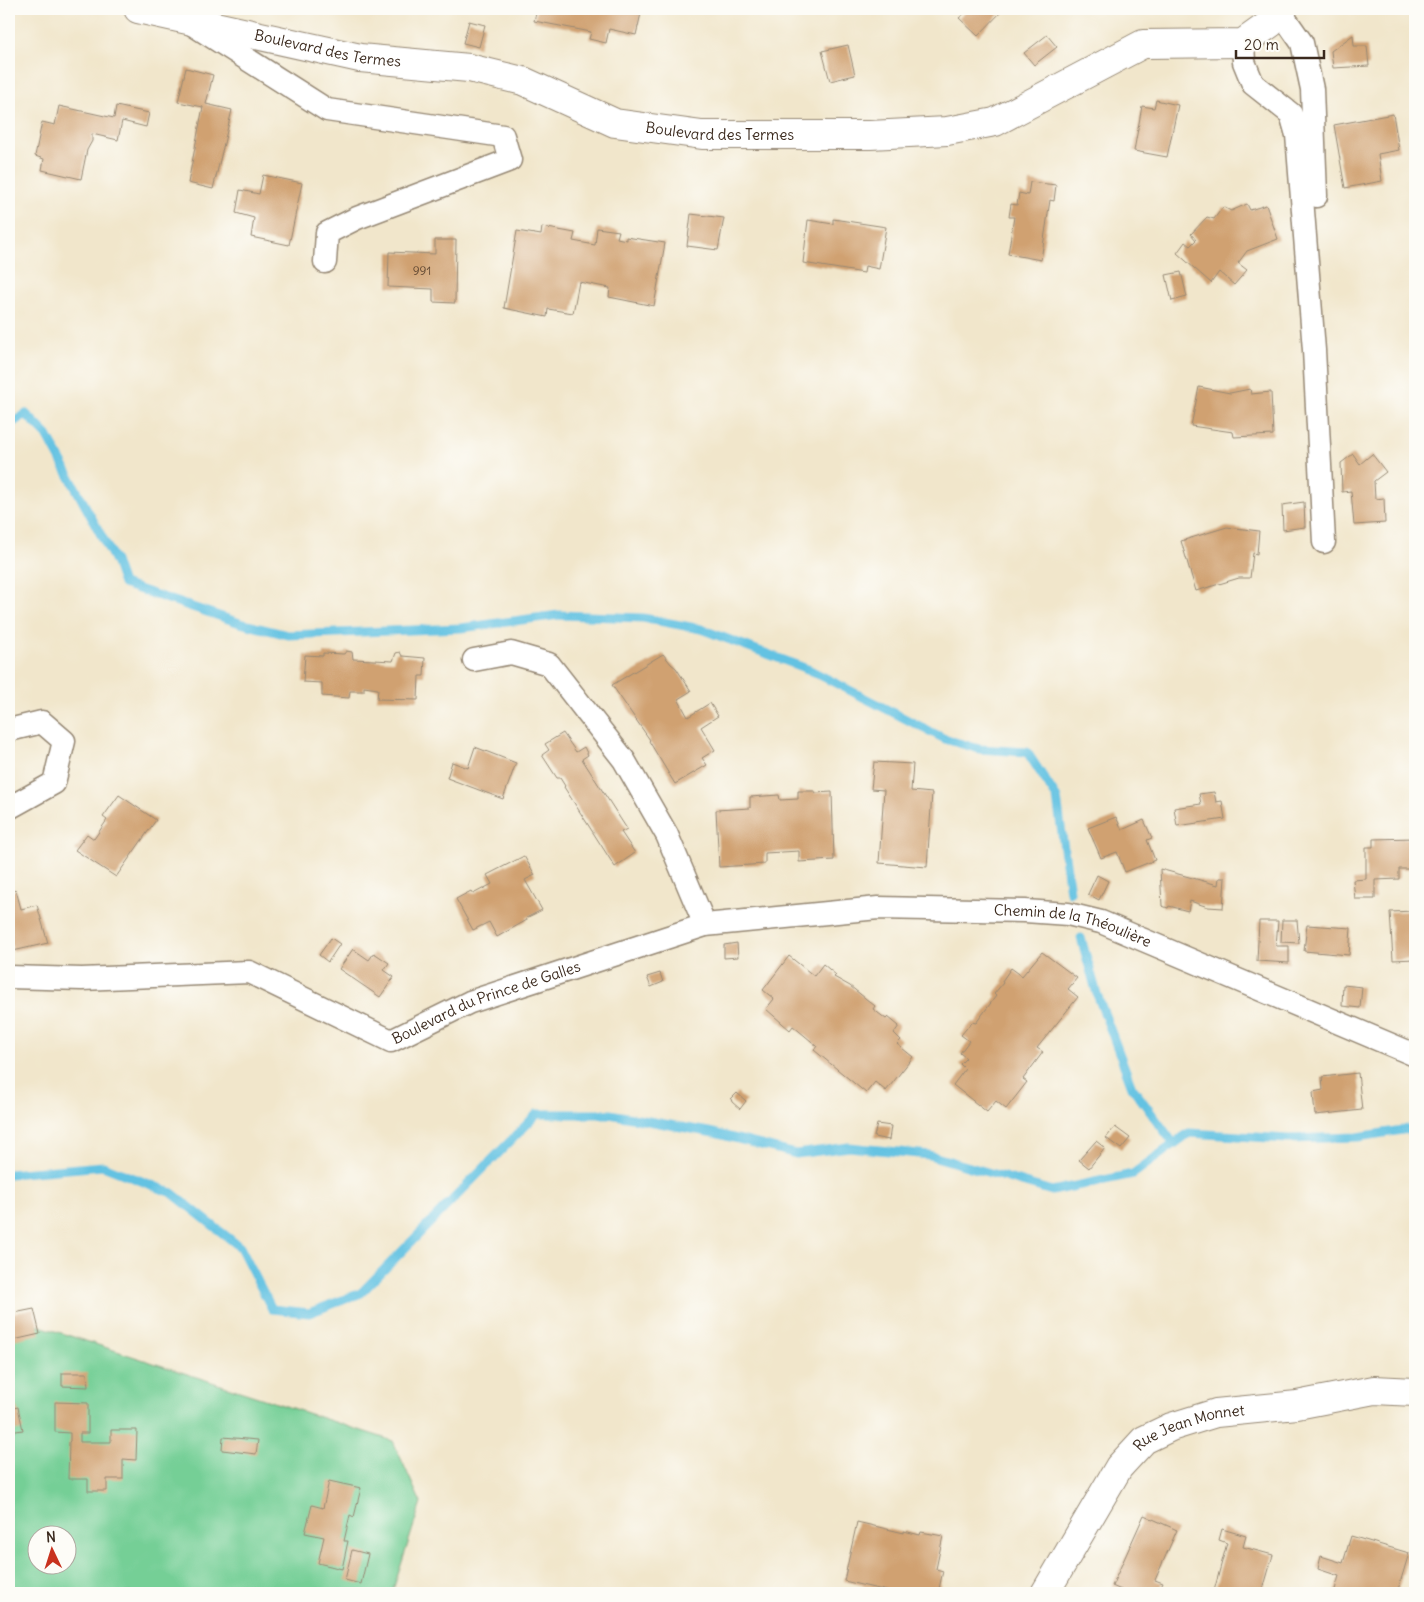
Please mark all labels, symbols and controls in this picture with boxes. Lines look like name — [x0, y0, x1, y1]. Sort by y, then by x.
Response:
street label: Boulevard des Termes — [253, 25, 402, 71]
scale bar — [1236, 28, 1324, 60]
text: 20 m — [1244, 35, 1279, 54]
street label: Boulevard des Termes — [645, 117, 794, 144]
house number: 991 — [413, 263, 431, 278]
street label: Chemin de la Théoulière — [994, 900, 1154, 951]
street label: Boulevard du Prince de Galles — [389, 956, 583, 1048]
street label: Rue Jean Monnet — [1129, 1400, 1245, 1455]
north arrow — [28, 1524, 78, 1574]
text: N — [46, 1528, 57, 1546]

